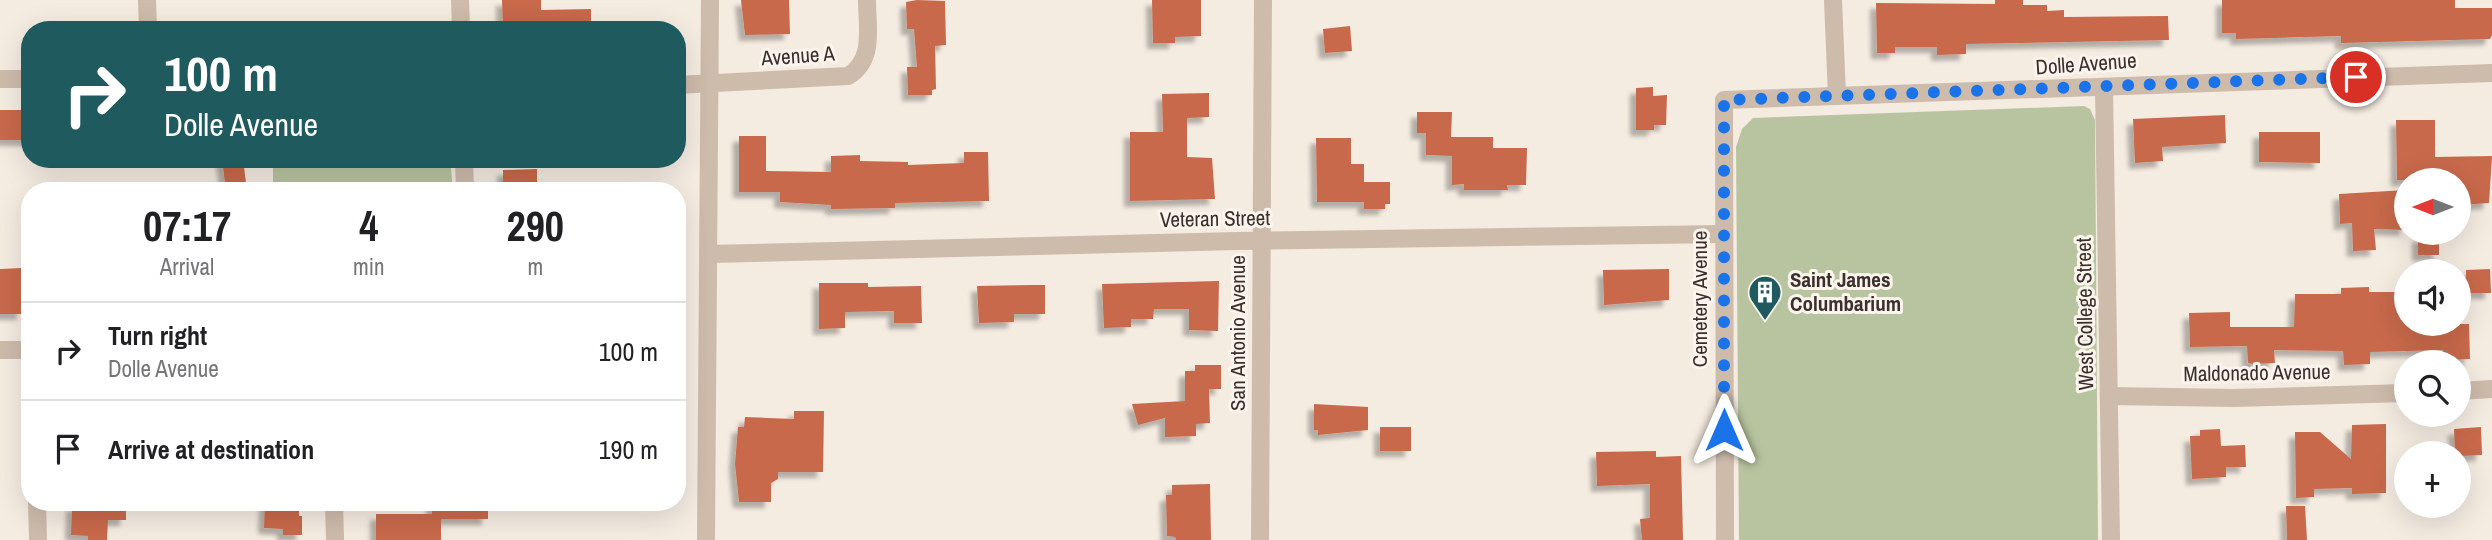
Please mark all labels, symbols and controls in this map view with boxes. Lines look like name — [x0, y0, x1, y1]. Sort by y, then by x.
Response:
street label: Avenue A — [759, 38, 836, 73]
text: 100 m — [164, 40, 278, 106]
street label: Dolle Avenue — [2034, 46, 2137, 81]
pin — [2326, 47, 2386, 107]
icon: right — [49, 49, 140, 140]
icon: arrive — [2337, 58, 2375, 96]
text: Dolle Avenue — [164, 103, 318, 146]
north arrow — [2394, 168, 2471, 245]
map controls — [2394, 168, 2471, 518]
text: 07:17 — [143, 198, 231, 254]
text: 4 — [359, 198, 378, 254]
text: 290 — [507, 198, 564, 254]
street label: Veteran Street — [1160, 203, 1270, 234]
street label: Cemetery Avenue — [1685, 231, 1714, 367]
street label: West College Street — [2069, 237, 2100, 391]
text: Arrival — [160, 251, 214, 282]
text: min — [353, 251, 385, 282]
text: m — [527, 251, 543, 282]
street label: San Antonio Avenue — [1223, 255, 1252, 411]
button: sound — [2394, 259, 2471, 336]
place label: Saint James Columbarium — [1790, 265, 1901, 318]
building icon: Saint James Columbarium — [1746, 273, 1784, 322]
text: Turn right — [108, 318, 207, 353]
icon: right — [49, 332, 87, 370]
text: 100 m — [599, 334, 658, 369]
button: search — [2394, 350, 2471, 427]
text: Dolle Avenue — [108, 353, 219, 384]
street label: Maldonado Avenue — [2183, 357, 2331, 388]
position arrow — [1687, 393, 1761, 467]
icon: arrive — [49, 430, 87, 468]
text: Arrive at destination — [108, 432, 314, 467]
text: 190 m — [599, 432, 658, 467]
button: + — [2394, 441, 2471, 518]

